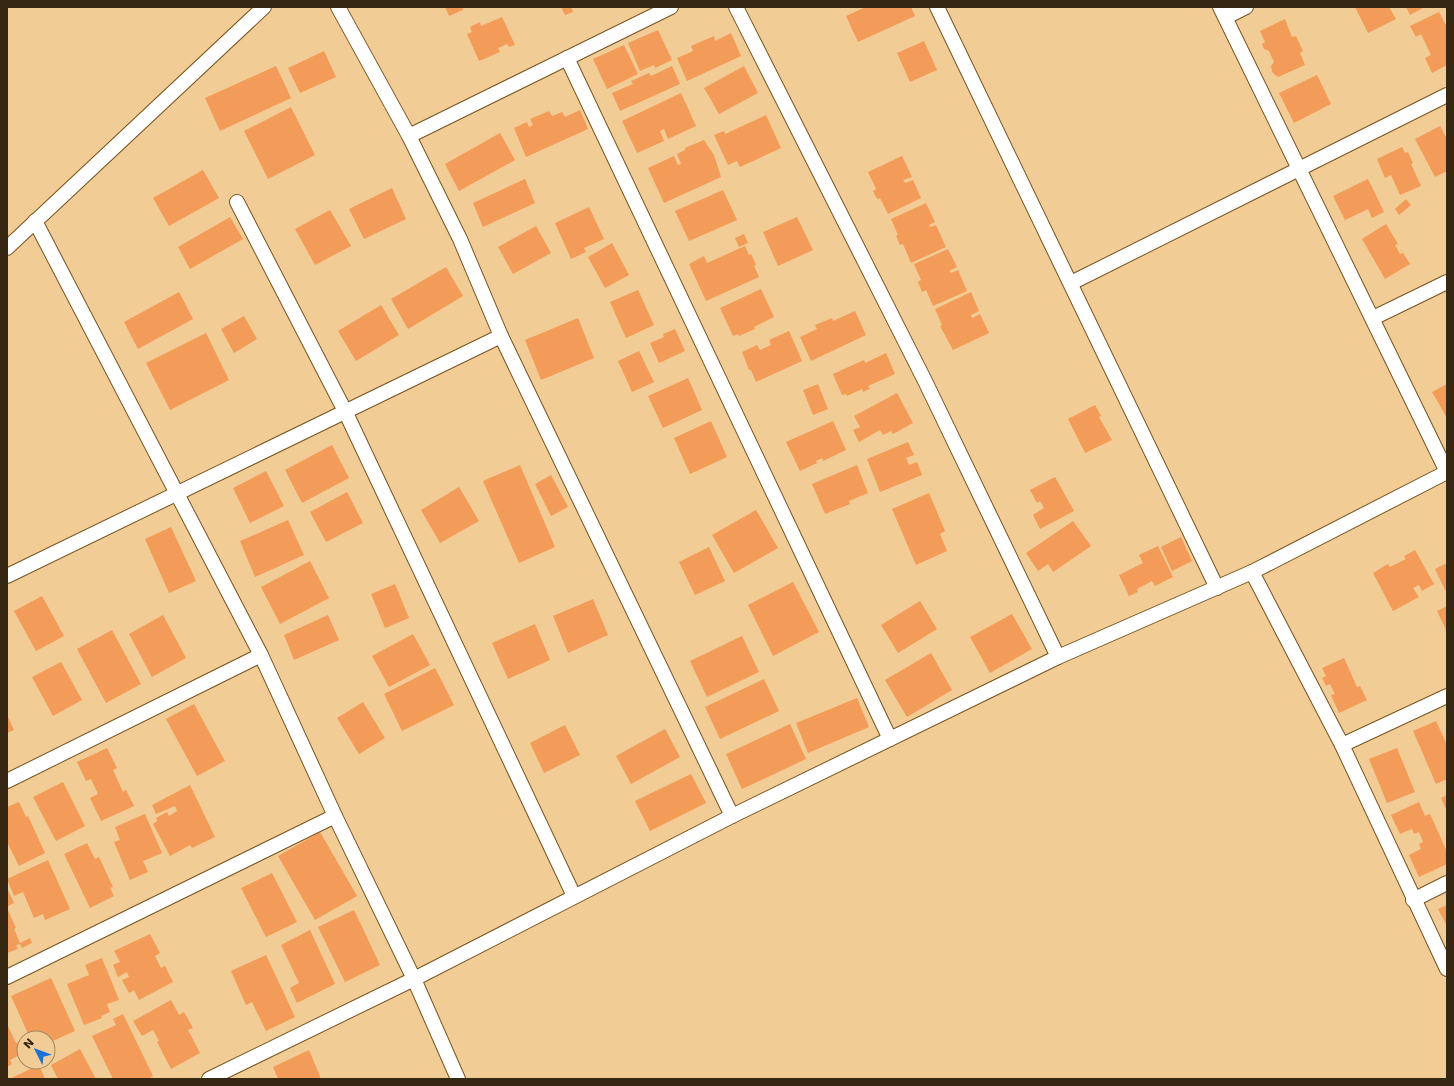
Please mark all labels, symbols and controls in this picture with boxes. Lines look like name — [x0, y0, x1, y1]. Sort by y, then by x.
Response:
north arrow — [16, 1030, 56, 1070]
text: N — [21, 1036, 37, 1051]

